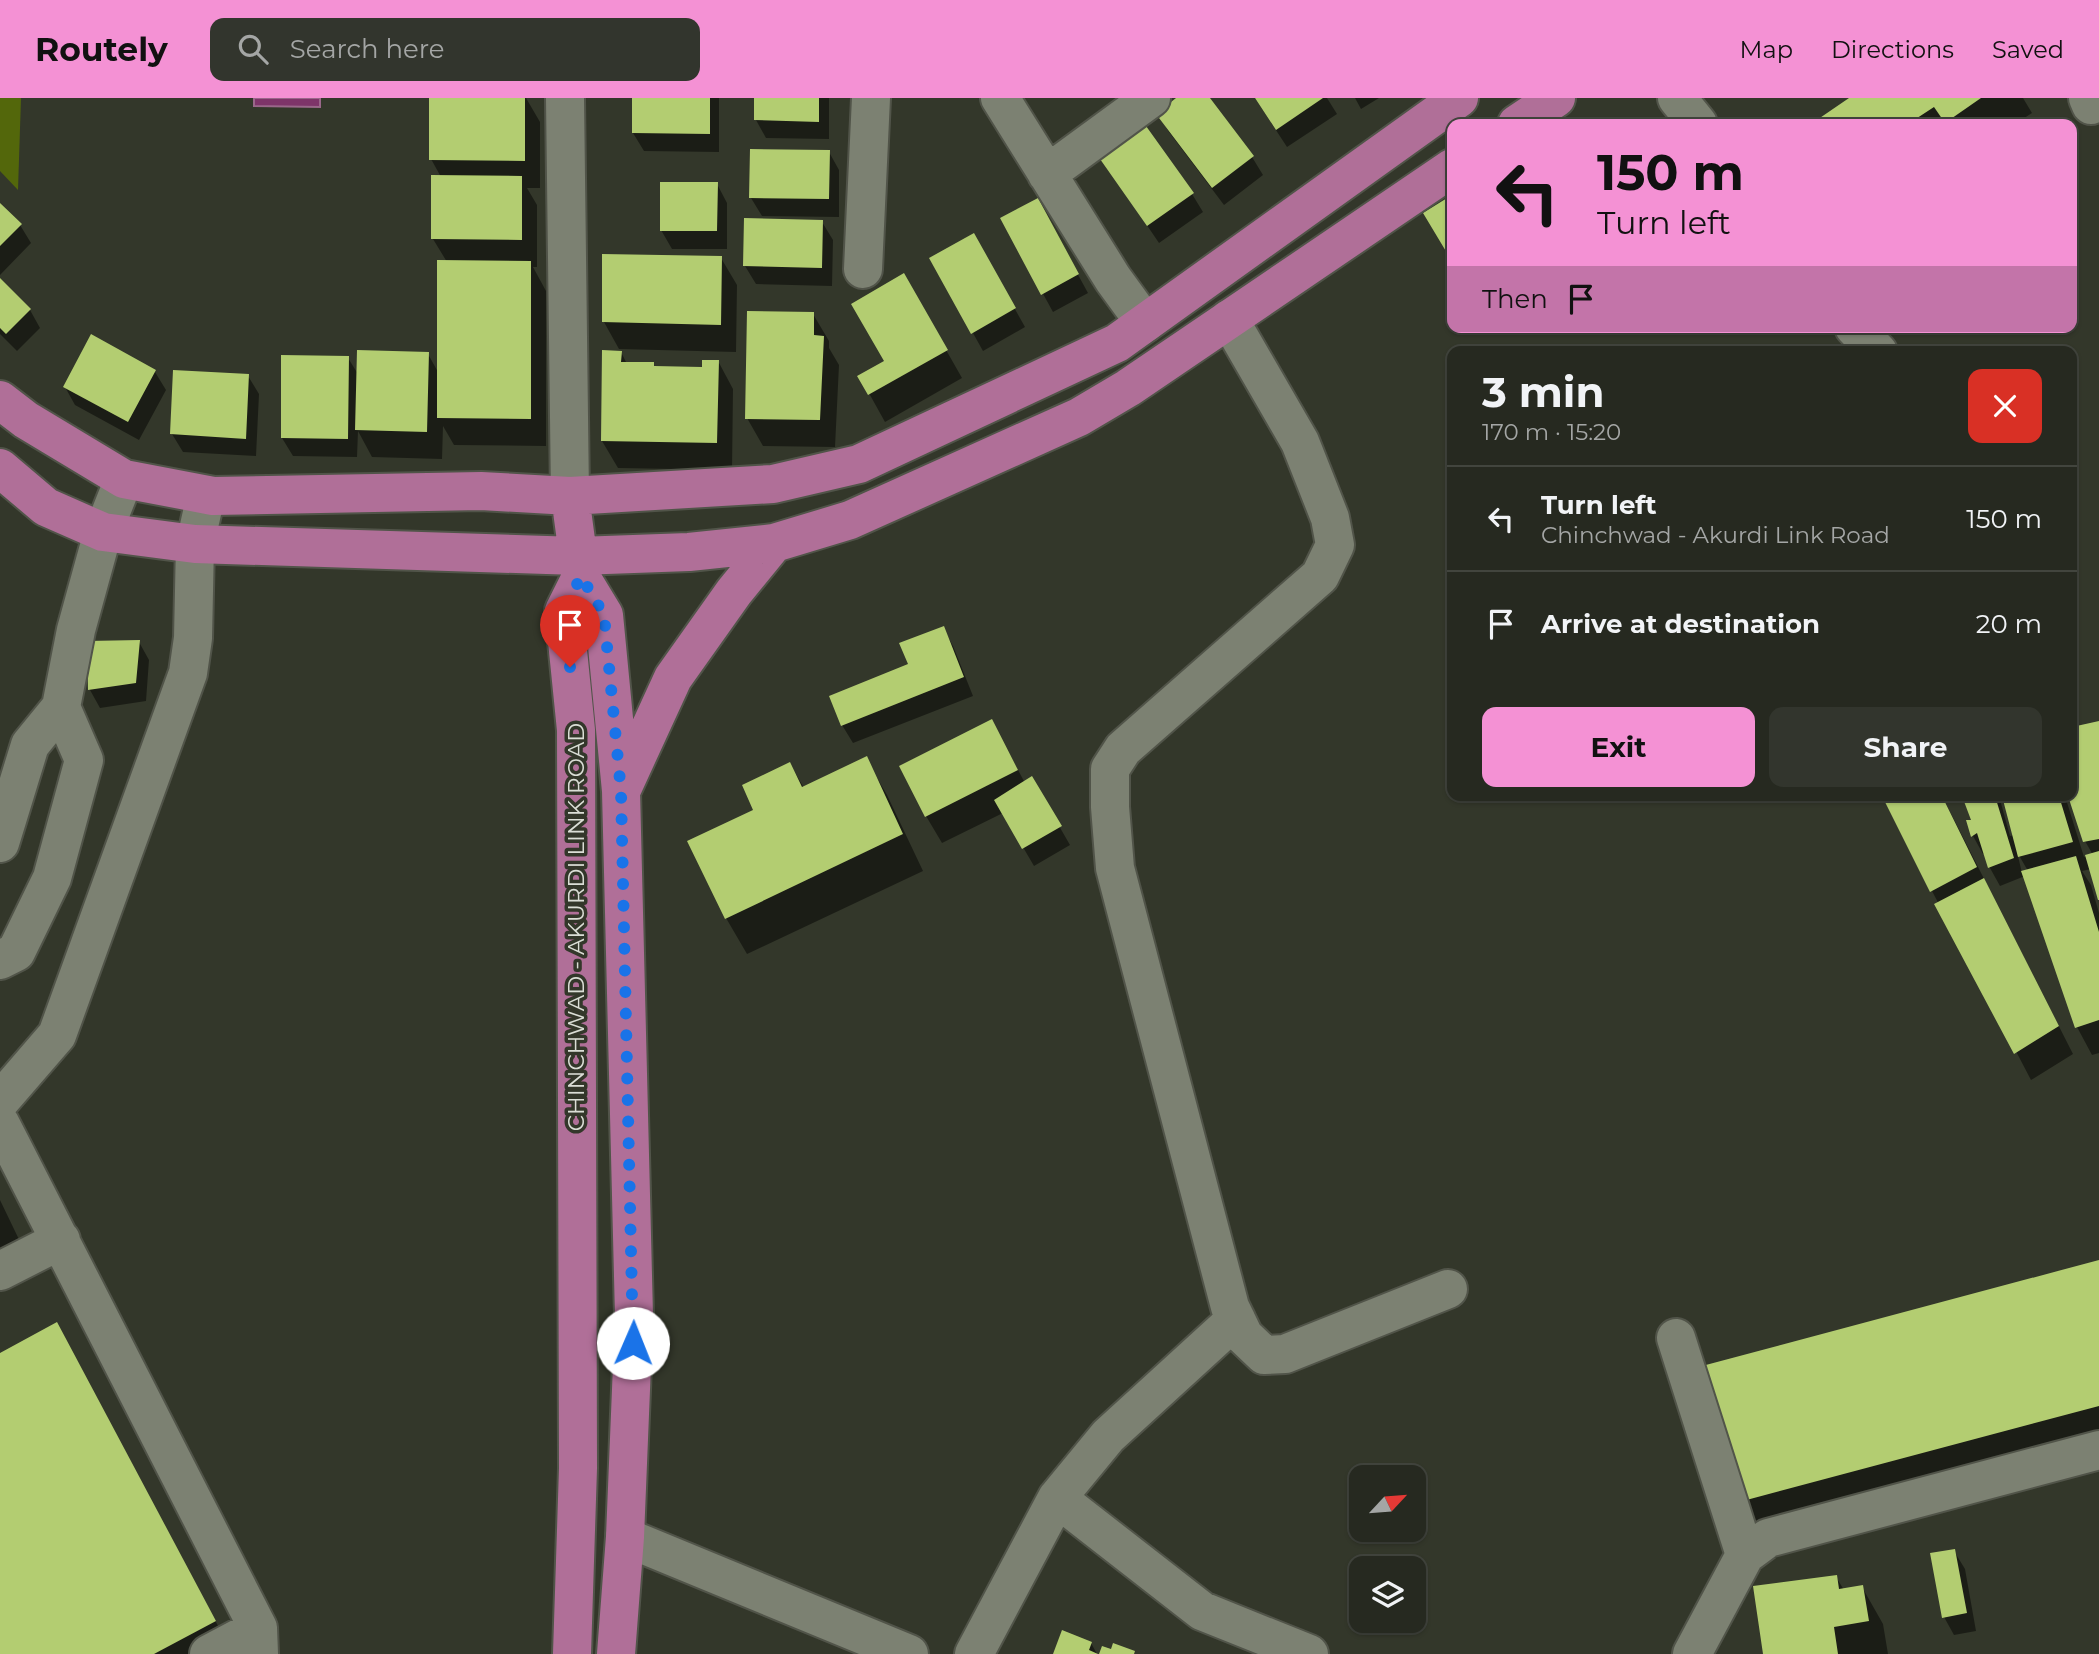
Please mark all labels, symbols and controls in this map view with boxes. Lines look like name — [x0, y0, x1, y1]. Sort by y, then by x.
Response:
search box — [210, 18, 700, 81]
text: Routely — [35, 29, 168, 69]
icon: search — [234, 30, 272, 68]
text: Search here — [290, 33, 445, 65]
text: Map — [1740, 35, 1793, 64]
text: Directions — [1831, 35, 1954, 64]
text: Saved — [1992, 35, 2064, 64]
text: 150 m — [1597, 143, 1744, 202]
icon: left — [1482, 147, 1573, 238]
text: Turn left — [1597, 203, 1731, 242]
icon: arrive — [1562, 280, 1600, 318]
text: Then — [1482, 283, 1548, 315]
text: 3 min — [1482, 366, 1604, 418]
button: close — [1968, 369, 2042, 443]
text: 170 m · 15:20 — [1482, 418, 1621, 446]
text: Turn left — [1541, 489, 1657, 521]
icon: left — [1482, 500, 1520, 538]
text: 150 m — [1966, 503, 2042, 535]
text: Chinchwad - Akurdi Link Road — [1541, 521, 1890, 549]
pin — [540, 595, 600, 667]
icon: arrive — [1482, 605, 1520, 643]
icon: arrive — [551, 606, 589, 644]
text: Arrive at destination — [1541, 608, 1820, 640]
text: 20 m — [1976, 608, 2042, 640]
button: Exit — [1482, 707, 1755, 787]
button: Share — [1769, 707, 2042, 787]
street label: CHINCHWAD - AKURDI LINK ROAD — [562, 723, 590, 1131]
position arrow — [596, 1306, 670, 1380]
north arrow — [1349, 1465, 1426, 1542]
map controls — [1349, 1465, 1426, 1633]
button: layers — [1349, 1556, 1426, 1633]

